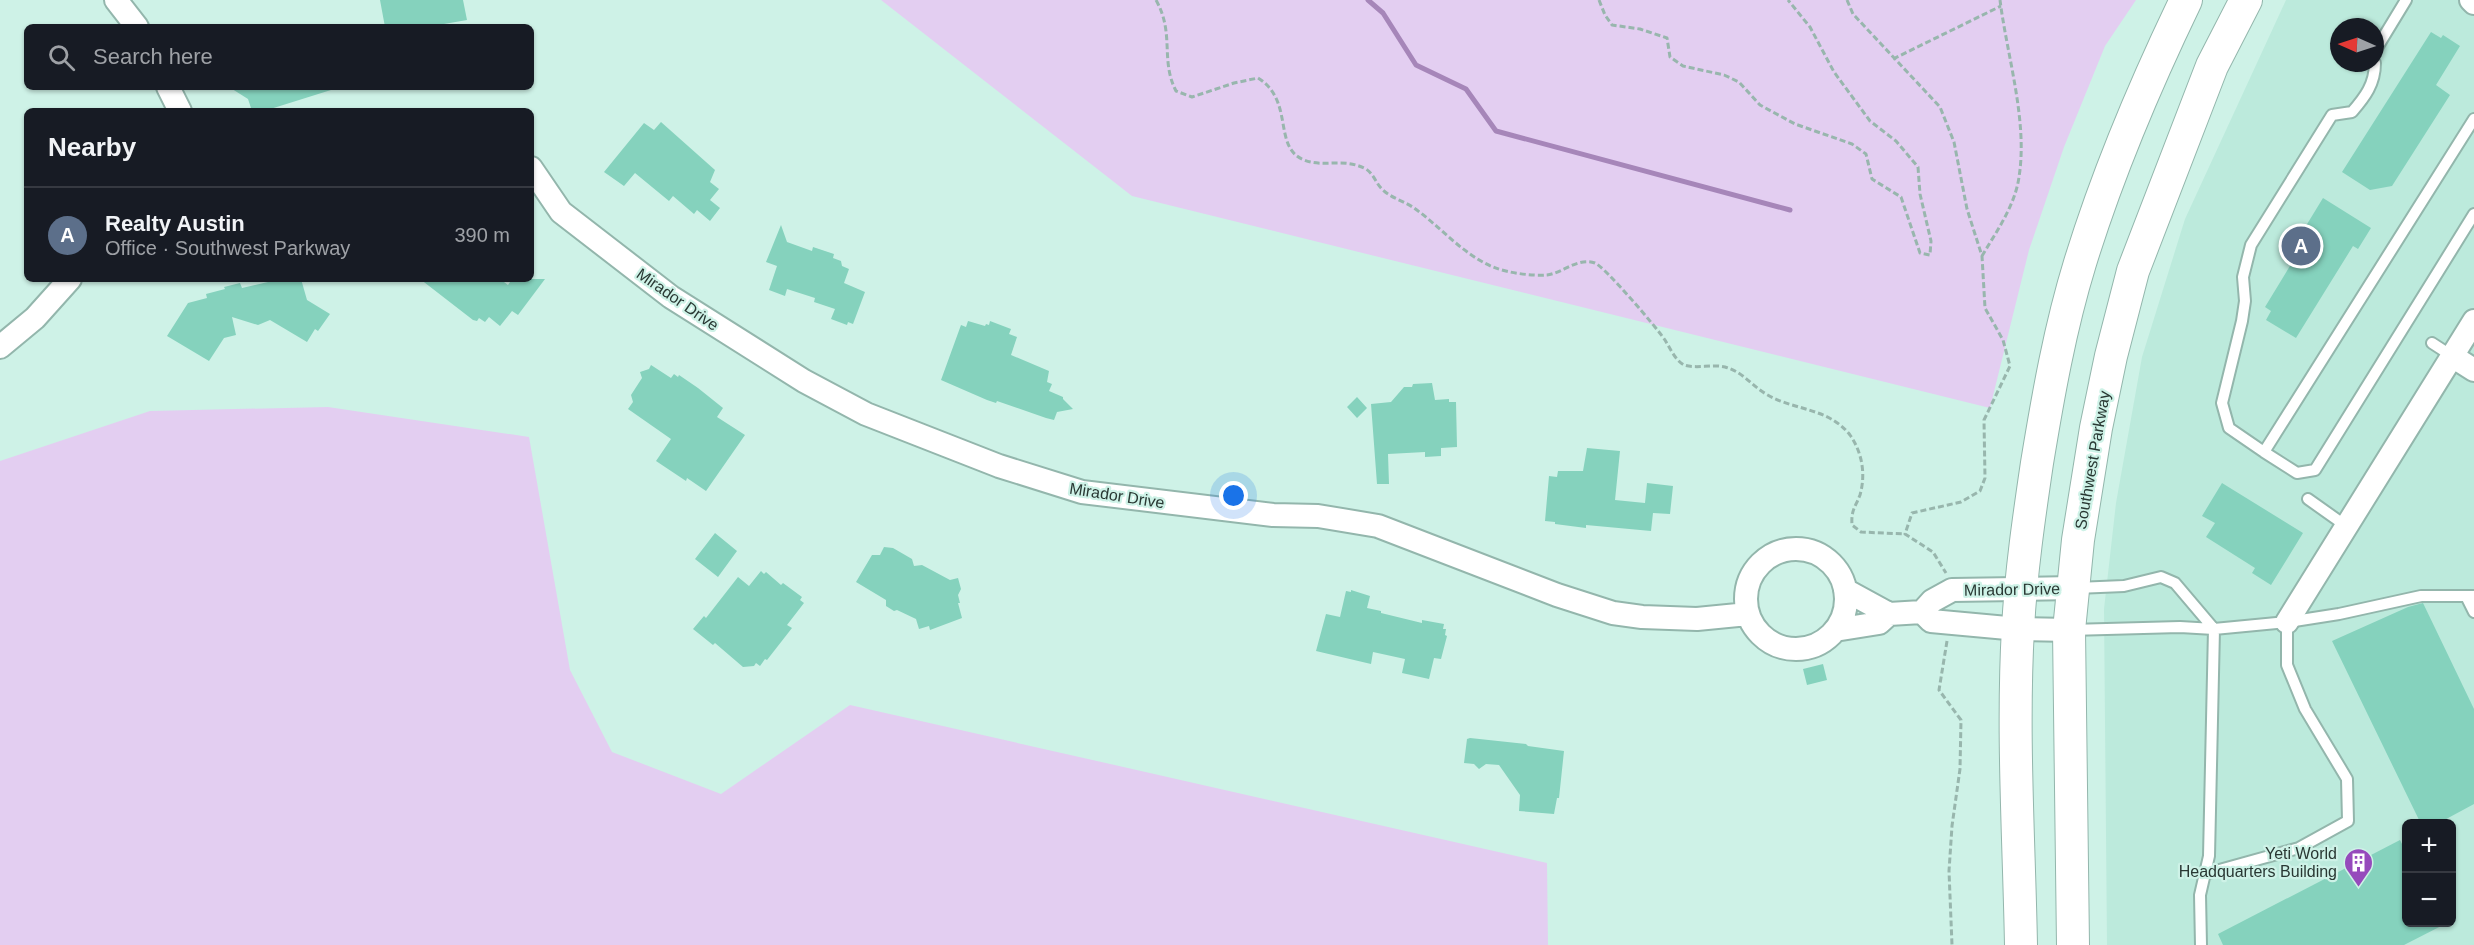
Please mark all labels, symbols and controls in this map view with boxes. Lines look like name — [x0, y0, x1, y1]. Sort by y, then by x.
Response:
north arrow — [2330, 18, 2384, 72]
search box — [24, 24, 534, 90]
icon: search — [45, 41, 78, 74]
text: Search here — [93, 44, 213, 69]
text: Nearby — [48, 132, 136, 162]
text: Realty Austin — [105, 211, 245, 236]
text: A — [60, 224, 75, 246]
text: 390 m — [454, 224, 510, 246]
pin: A — [2282, 224, 2320, 268]
text: Office · Southwest Parkway — [105, 237, 350, 259]
street label: Mirador Drive — [634, 265, 722, 334]
street label: Southwest Parkway — [2072, 389, 2113, 531]
street label: Mirador Drive — [1068, 480, 1166, 511]
your location — [1219, 481, 1248, 510]
street label: Mirador Drive — [1964, 580, 2060, 599]
map controls — [2402, 819, 2456, 927]
button: + — [2402, 819, 2456, 873]
place label: Yeti World Headquarters Building — [2179, 845, 2337, 880]
building icon: Yeti World Headquarters Building — [2342, 846, 2374, 888]
button: − — [2402, 873, 2456, 927]

